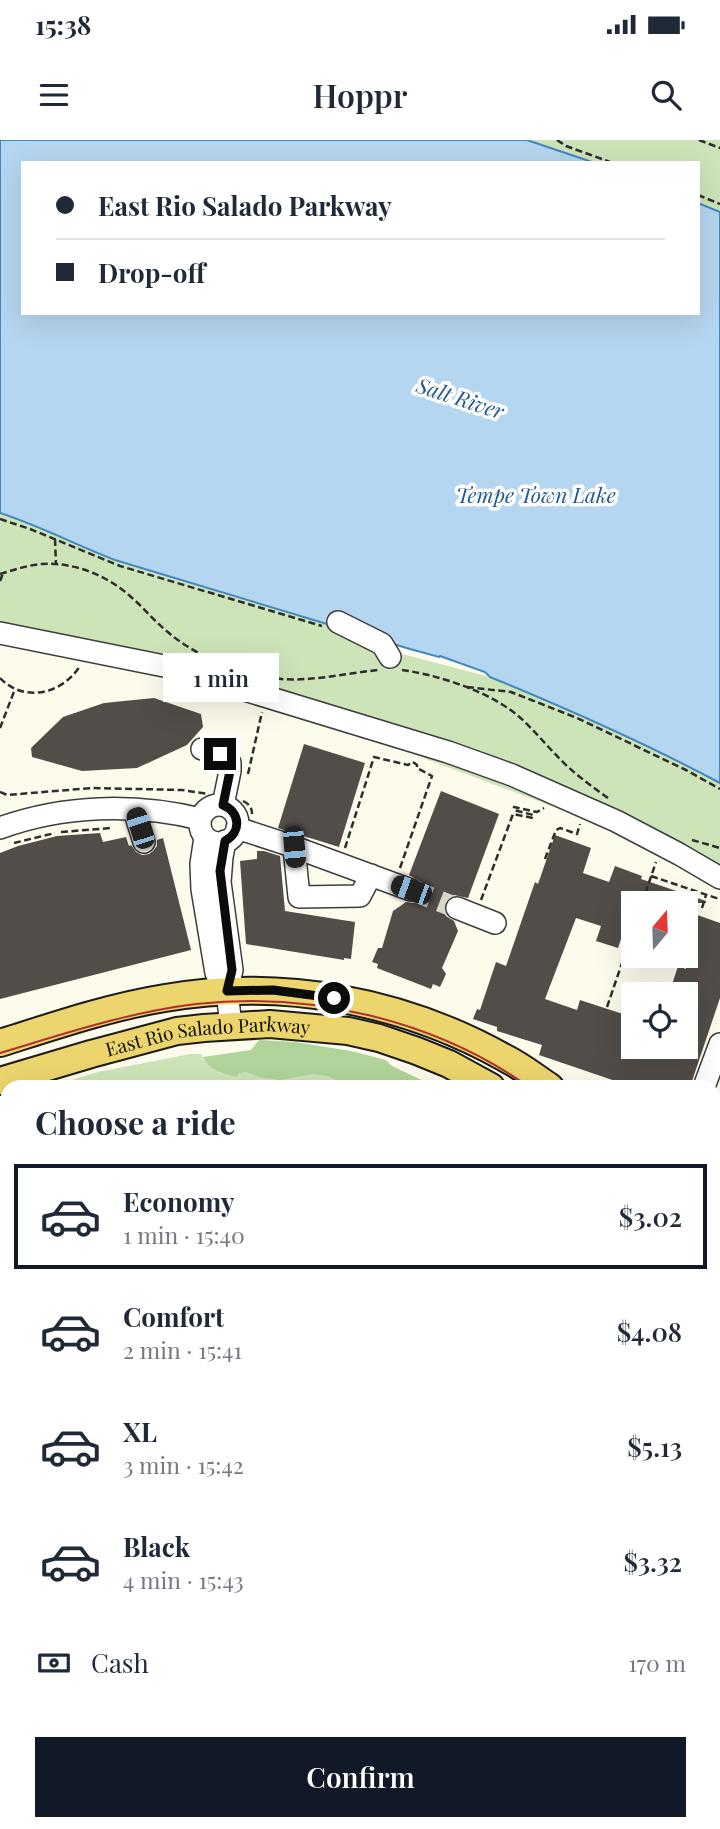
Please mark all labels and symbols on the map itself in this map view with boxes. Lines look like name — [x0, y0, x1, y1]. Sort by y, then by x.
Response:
water label: Salt River — [412, 370, 509, 425]
water label: Tempe Town Lake — [456, 480, 616, 508]
callout: 1 min — [162, 652, 278, 702]
route end — [204, 738, 236, 770]
car — [124, 805, 157, 851]
car — [282, 825, 307, 869]
car — [388, 873, 435, 907]
north arrow — [621, 891, 698, 968]
route start — [318, 982, 350, 1014]
street label: East Rio Salado Parkway — [102, 1010, 312, 1062]

